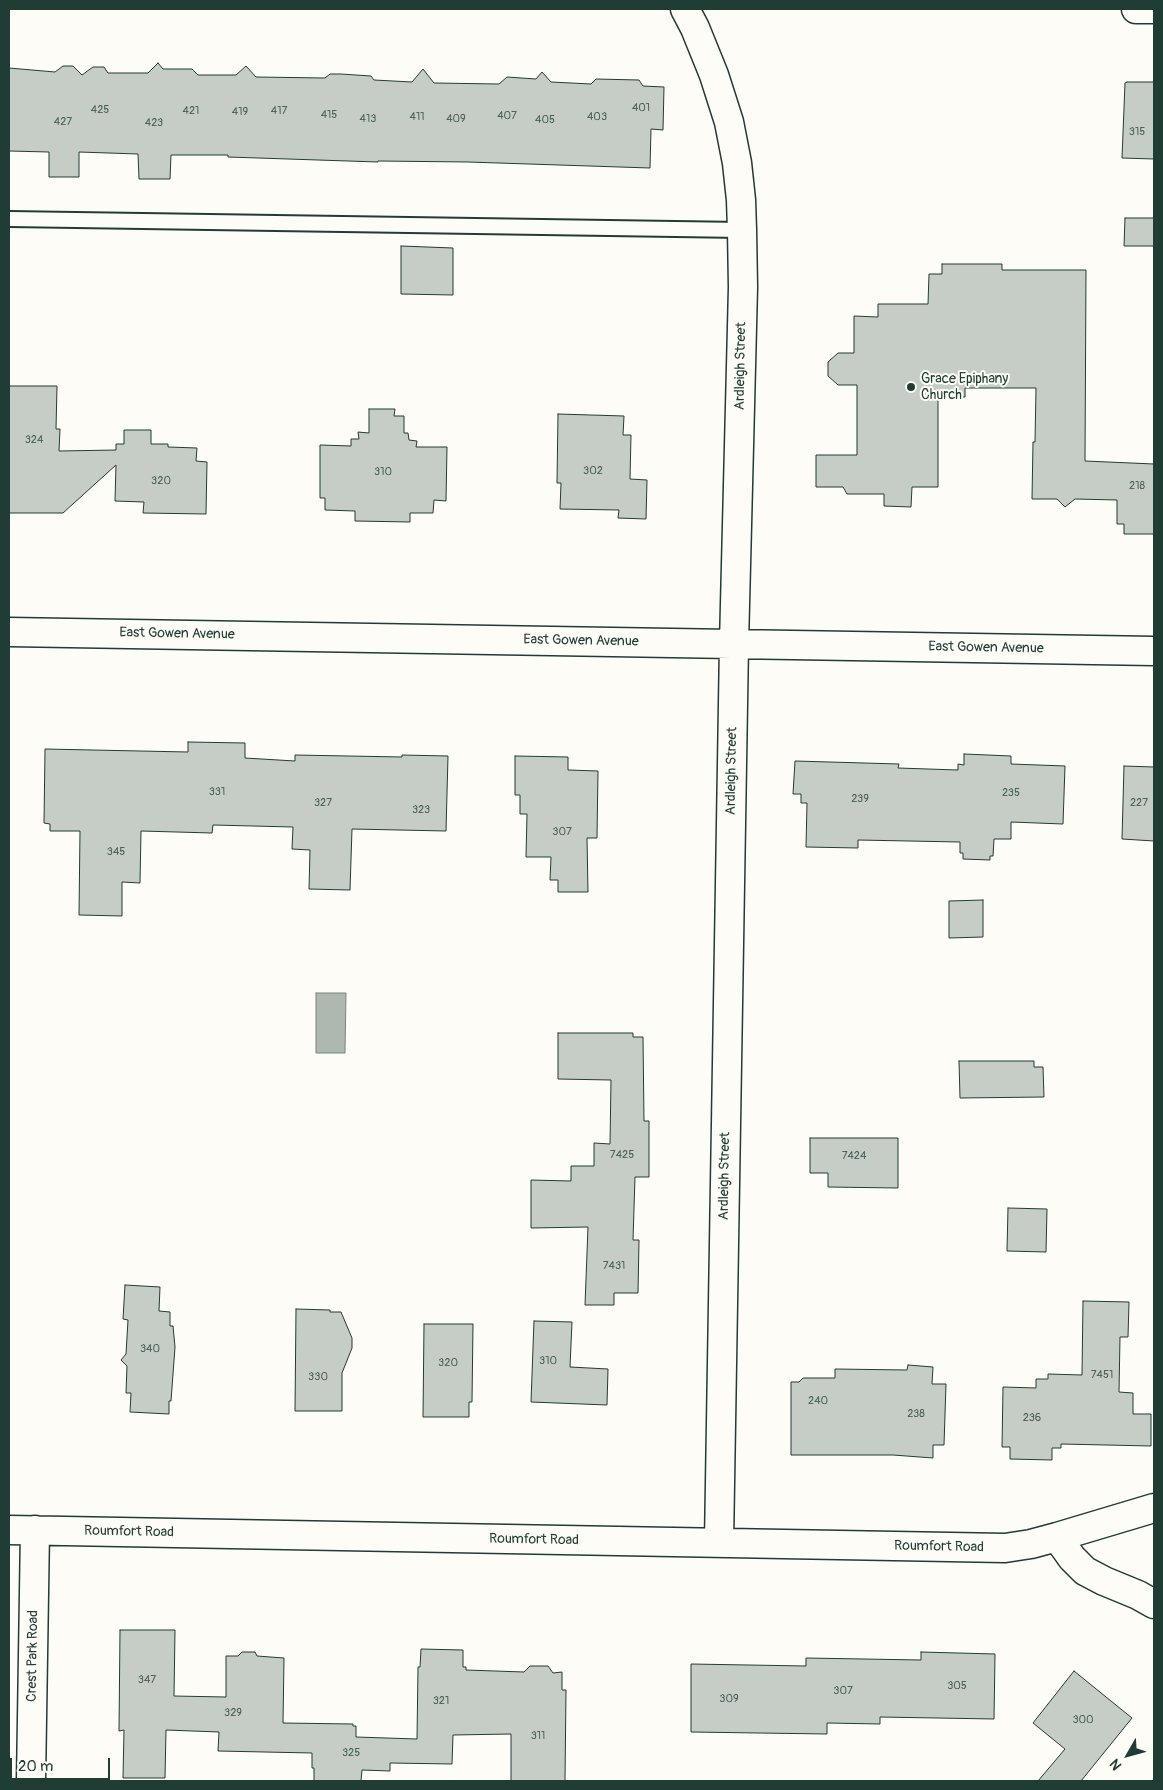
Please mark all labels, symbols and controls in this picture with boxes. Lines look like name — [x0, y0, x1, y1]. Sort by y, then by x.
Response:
house number: 401 — [632, 101, 650, 115]
house number: 425 — [91, 103, 109, 117]
house number: 421 — [183, 104, 199, 118]
house number: 417 — [271, 104, 287, 118]
house number: 419 — [232, 105, 248, 119]
house number: 415 — [321, 108, 337, 122]
house number: 407 — [497, 109, 517, 123]
house number: 411 — [410, 110, 424, 124]
house number: 403 — [587, 110, 607, 124]
house number: 413 — [360, 112, 376, 126]
house number: 409 — [446, 112, 466, 126]
house number: 405 — [535, 113, 555, 127]
house number: 427 — [54, 115, 72, 129]
house number: 423 — [145, 116, 163, 130]
house number: 315 — [1129, 125, 1145, 139]
street label: Ardleigh Street — [732, 322, 750, 410]
place label: Grace Epiphany Church — [921, 371, 1008, 404]
marker: Grace Epiphany Church — [905, 381, 917, 393]
house number: 324 — [25, 433, 43, 447]
house number: 302 — [583, 464, 603, 478]
house number: 310 — [374, 465, 392, 479]
house number: 320 — [151, 474, 171, 488]
house number: 218 — [1129, 479, 1145, 493]
street label: East Gowen Avenue — [119, 625, 235, 643]
street label: East Gowen Avenue — [523, 632, 639, 650]
street label: East Gowen Avenue — [928, 639, 1044, 657]
street label: Ardleigh Street — [723, 727, 741, 815]
house number: 331 — [209, 785, 225, 799]
house number: 235 — [1002, 786, 1020, 800]
house number: 239 — [851, 792, 869, 806]
house number: 327 — [314, 796, 332, 810]
house number: 227 — [1130, 796, 1148, 810]
house number: 323 — [412, 803, 430, 817]
house number: 307 — [552, 825, 572, 839]
house number: 345 — [107, 845, 125, 859]
street label: Ardleigh Street — [716, 1132, 734, 1220]
house number: 7425 — [610, 1148, 634, 1162]
house number: 7424 — [842, 1149, 866, 1163]
house number: 7431 — [603, 1259, 625, 1273]
house number: 340 — [140, 1342, 160, 1356]
house number: 310 — [539, 1354, 557, 1368]
house number: 320 — [438, 1356, 458, 1370]
house number: 7451 — [1091, 1368, 1113, 1382]
house number: 330 — [308, 1370, 328, 1384]
house number: 240 — [808, 1394, 828, 1408]
house number: 238 — [907, 1407, 925, 1421]
house number: 236 — [1023, 1411, 1041, 1425]
street label: Roumfort Road — [84, 1523, 174, 1541]
street label: Roumfort Road — [489, 1531, 579, 1549]
street label: Roumfort Road — [894, 1538, 984, 1556]
street label: Crest Park Road — [24, 1610, 42, 1702]
house number: 347 — [138, 1673, 156, 1687]
house number: 305 — [947, 1679, 967, 1693]
house number: 307 — [833, 1684, 853, 1698]
house number: 309 — [719, 1692, 739, 1706]
house number: 321 — [433, 1694, 449, 1708]
house number: 329 — [224, 1706, 242, 1720]
house number: 300 — [1072, 1713, 1094, 1727]
house number: 311 — [531, 1729, 545, 1743]
north arrow — [1103, 1730, 1153, 1780]
house number: 325 — [342, 1746, 360, 1760]
scale bar — [12, 1748, 112, 1780]
text: N — [1106, 1756, 1125, 1774]
text: 20 m — [18, 1757, 53, 1776]

